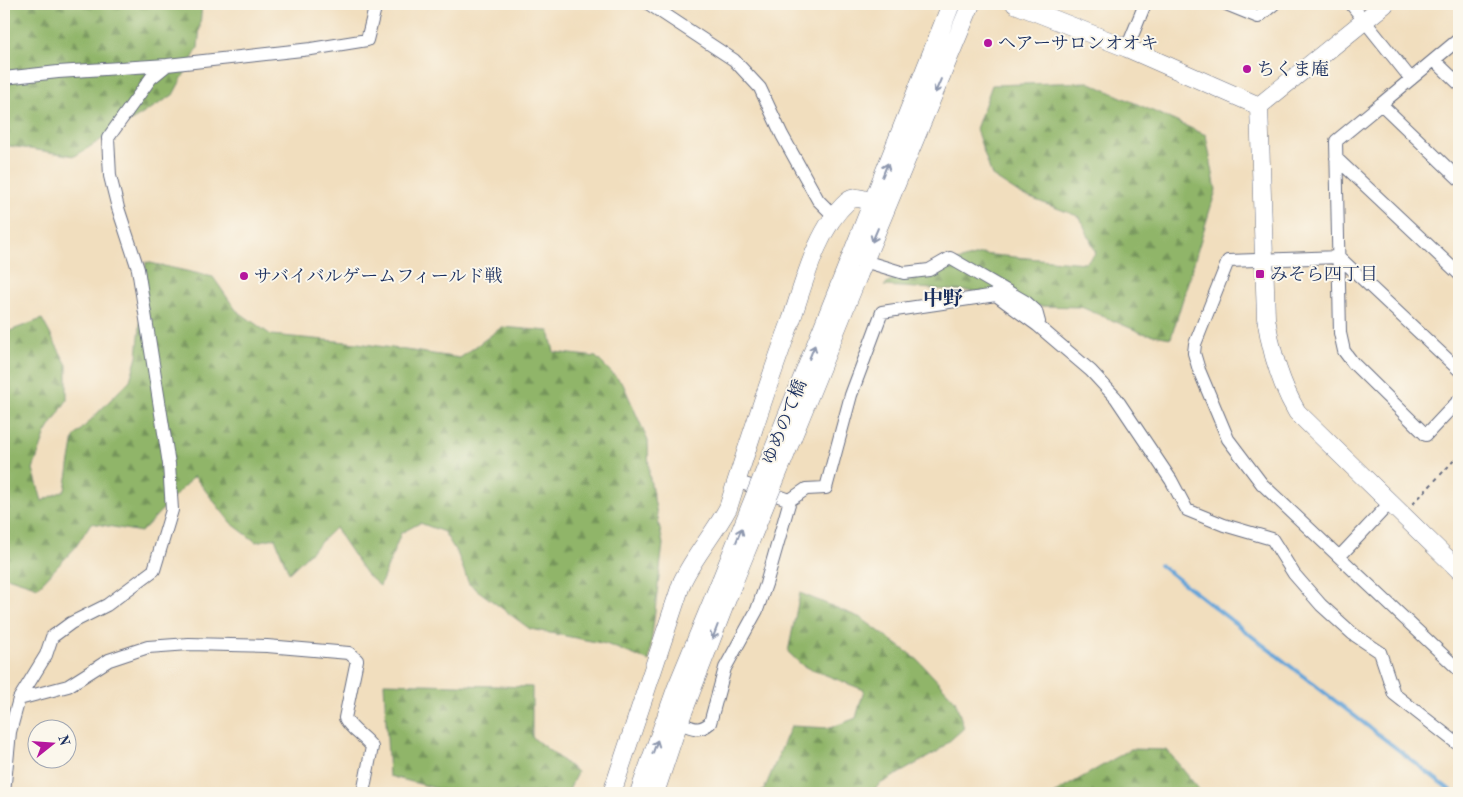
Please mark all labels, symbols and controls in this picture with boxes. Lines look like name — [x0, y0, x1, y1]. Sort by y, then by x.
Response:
place label: ヘアーサロンオオキ — [998, 35, 1158, 53]
marker: ヘアーサロンオオキ — [982, 37, 994, 49]
place label: ちくま庵 — [1257, 59, 1329, 79]
marker: ちくま庵 — [1241, 63, 1253, 75]
one-way arrow — [932, 78, 941, 93]
one-way arrow — [881, 163, 890, 178]
one-way arrow — [870, 227, 879, 243]
place label: みそら四丁目 — [1270, 265, 1378, 284]
place label: サバイバルゲームフィールド戦 — [254, 266, 502, 286]
marker: みそら四丁目 — [1254, 268, 1266, 280]
marker: サバイバルゲームフィールド戦 — [238, 270, 250, 282]
district label: 中野 — [923, 288, 963, 310]
one-way arrow — [808, 345, 818, 360]
street label: ゆめのて橋 — [758, 377, 810, 467]
one-way arrow — [734, 528, 744, 543]
one-way arrow — [709, 624, 718, 639]
north arrow — [28, 720, 78, 770]
text: N — [55, 733, 72, 748]
one-way arrow — [651, 740, 660, 756]

